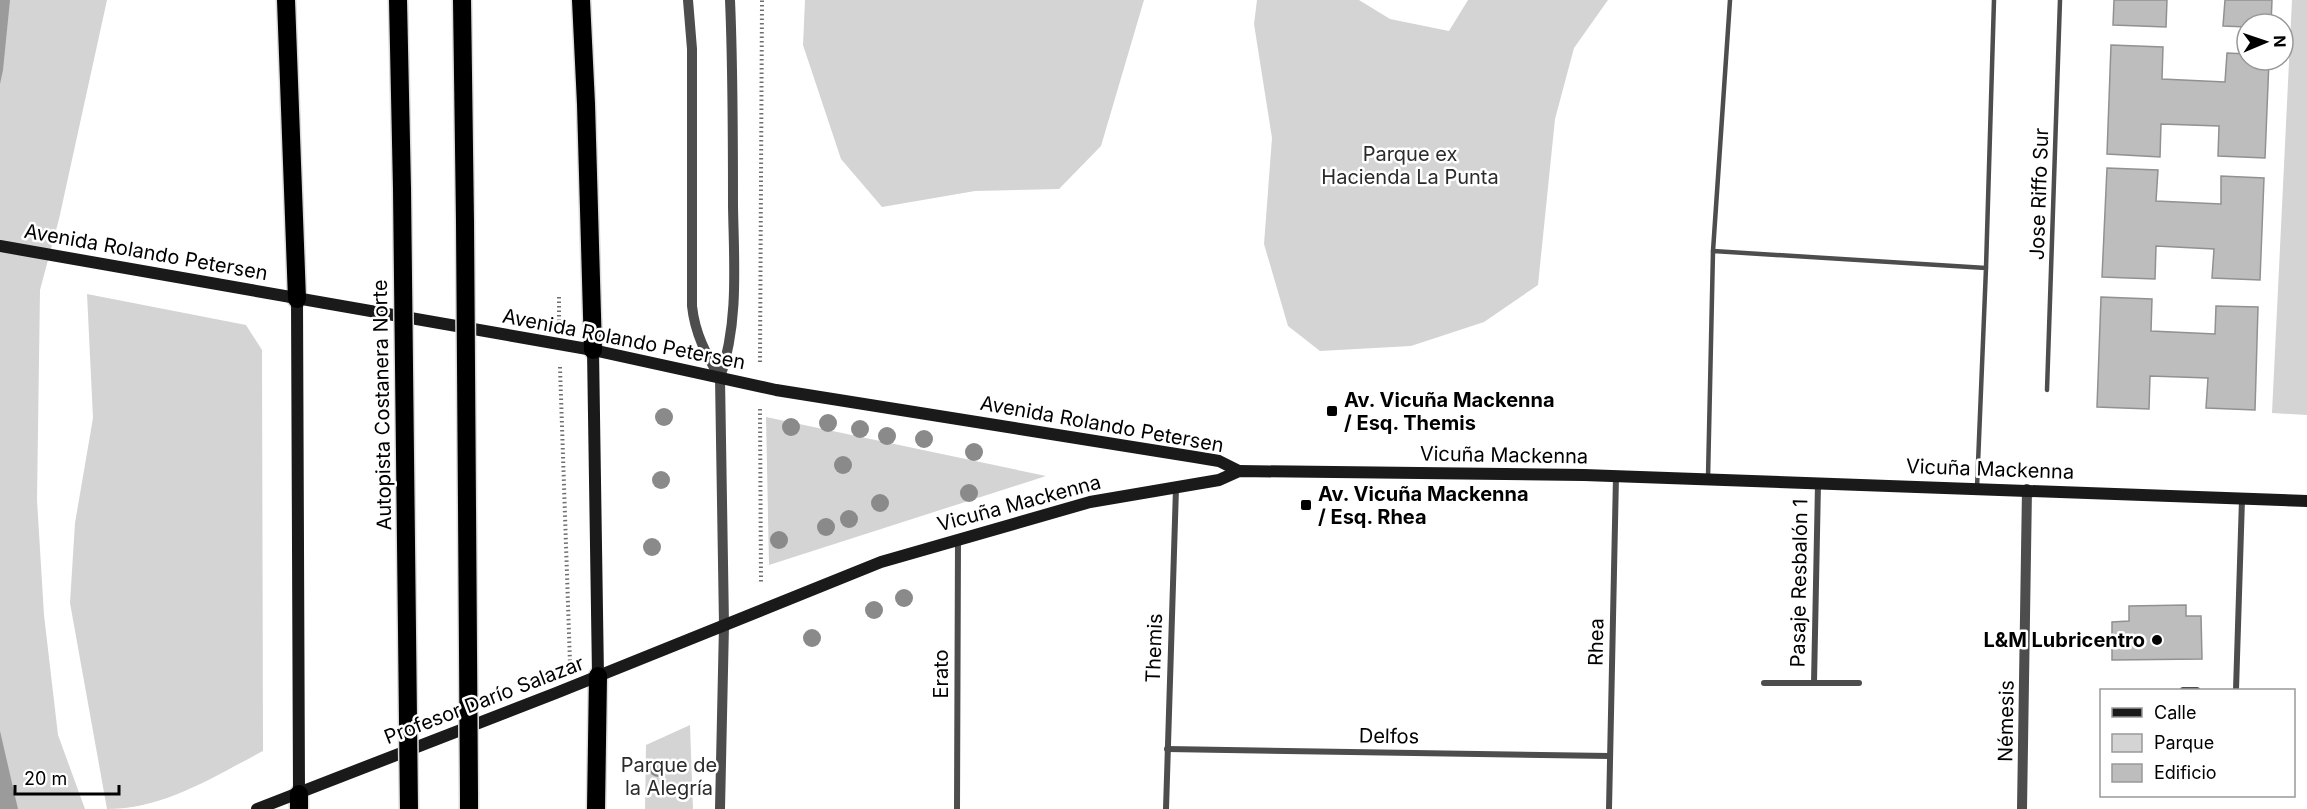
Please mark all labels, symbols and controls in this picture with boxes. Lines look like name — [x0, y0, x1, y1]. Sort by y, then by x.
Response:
north arrow — [2235, 12, 2295, 72]
text: N — [2270, 35, 2290, 48]
street label: Jose Riffo Sur — [2025, 127, 2053, 260]
park label: Parque ex Hacienda La Punta — [1321, 142, 1499, 189]
street label: Avenida Rolando Petersen — [22, 219, 270, 285]
street label: Autopista Costanera Norte — [368, 279, 396, 531]
street label: Avenida Rolando Petersen — [501, 304, 747, 374]
place label: Av. Vicuña Mackenna / Esq. Themis — [1344, 388, 1555, 435]
street label: Avenida Rolando Petersen — [978, 391, 1226, 457]
marker: Av. Vicuña Mackenna / Esq. Themis — [1325, 404, 1339, 418]
street label: Vicuña Mackenna — [1420, 442, 1588, 468]
street label: Vicuña Mackenna — [1905, 454, 2075, 484]
street label: Vicuña Mackenna — [935, 470, 1103, 536]
place label: Av. Vicuña Mackenna / Esq. Rhea — [1318, 482, 1529, 529]
marker: Av. Vicuña Mackenna / Esq. Rhea — [1299, 498, 1313, 512]
street label: Pasaje Resbalón 1 — [1786, 498, 1812, 668]
street label: Themis — [1141, 613, 1167, 683]
street label: Rhea — [1584, 618, 1608, 666]
place label: L&M Lubricentro — [1983, 628, 2145, 652]
marker: L&M Lubricentro — [2150, 633, 2164, 647]
street label: Erato — [929, 649, 953, 699]
street label: Profesor Darío Salazar — [381, 651, 588, 749]
street label: Némesis — [1993, 680, 2019, 762]
legend — [2100, 689, 2295, 797]
text: Calle — [2154, 702, 2196, 723]
street label: Delfos — [1359, 723, 1419, 749]
text: Parque — [2154, 732, 2214, 753]
park label: Parque de la Alegría — [621, 753, 717, 800]
scale bar — [15, 758, 118, 796]
text: Edificio — [2154, 762, 2217, 783]
text: 20 m — [24, 768, 67, 789]

